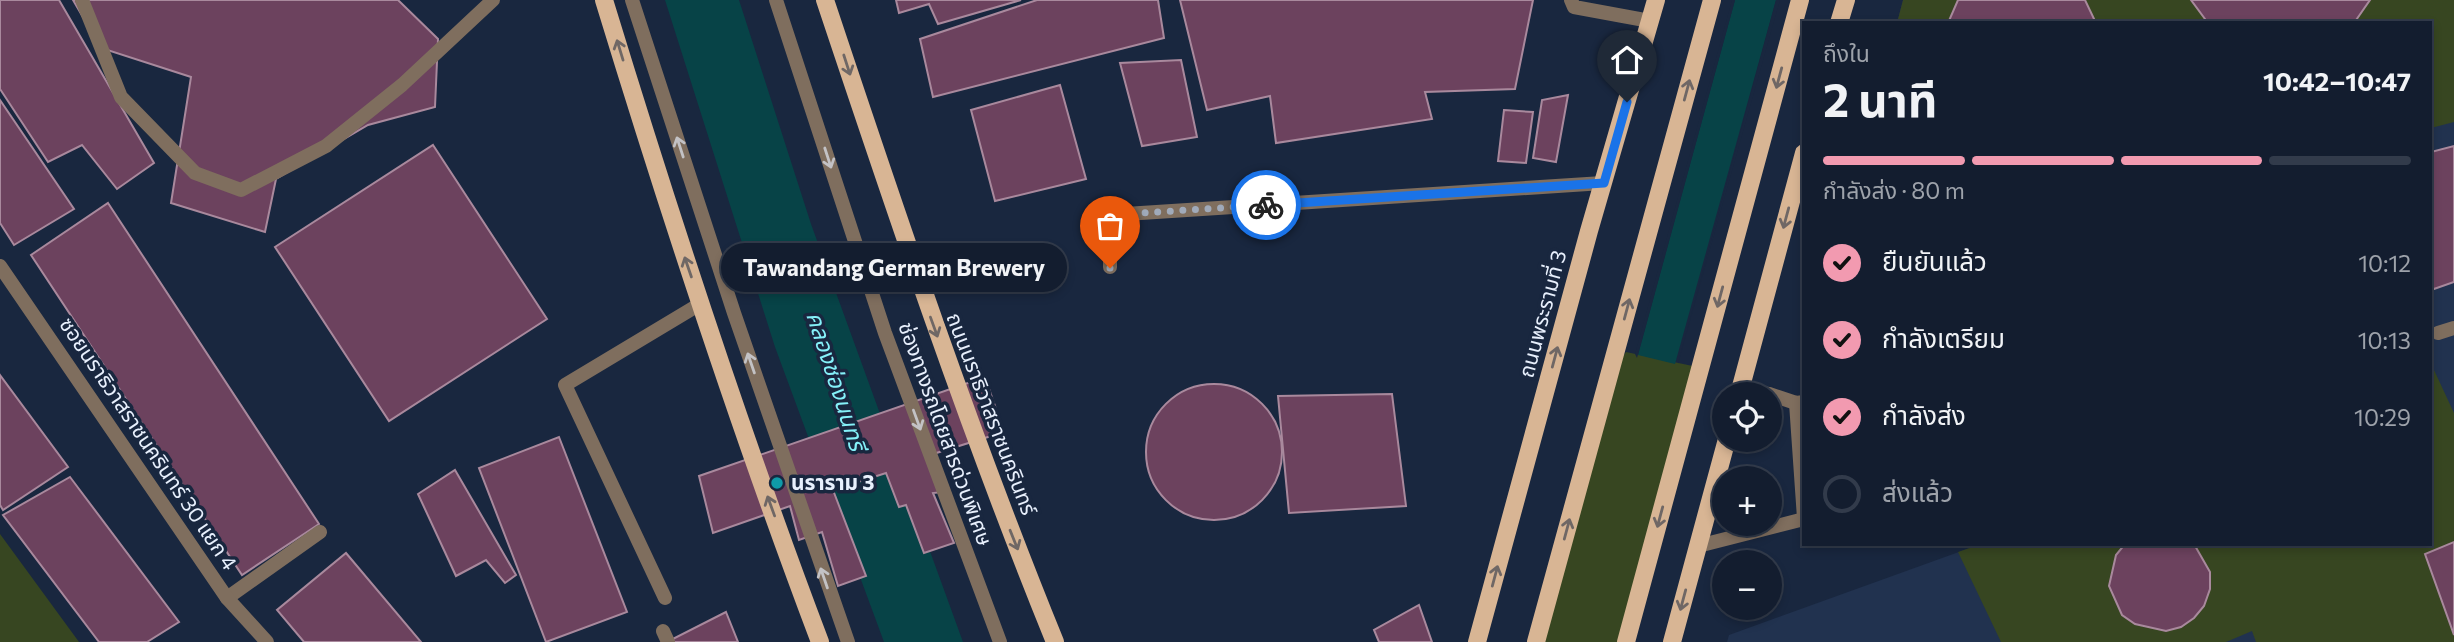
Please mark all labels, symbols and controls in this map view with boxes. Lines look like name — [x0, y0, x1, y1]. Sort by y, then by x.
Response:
pin — [1597, 30, 1657, 102]
text: ถึงใน — [1823, 39, 1870, 67]
one-way arrow — [612, 40, 625, 62]
icon: home — [1608, 41, 1646, 79]
one-way arrow — [842, 53, 854, 75]
text: 10:42–10:47 — [2263, 65, 2411, 96]
one-way arrow — [1772, 66, 1785, 89]
text: 2 นาที — [1823, 70, 1937, 126]
one-way arrow — [1681, 79, 1694, 102]
one-way arrow — [672, 136, 685, 158]
one-way arrow — [822, 147, 835, 169]
courier — [1231, 170, 1301, 240]
text: กำลังส่ง · 80 m — [1823, 176, 1965, 204]
icon: bike — [1247, 186, 1285, 224]
pin — [1080, 196, 1140, 268]
icon: bag — [1091, 207, 1129, 245]
one-way arrow — [1779, 207, 1792, 229]
callout: Tawandang German Brewery — [722, 244, 1068, 292]
icon: check — [1823, 244, 1861, 282]
text: ยืนยันแล้ว — [1882, 245, 1987, 276]
street label: ถนนพระรามที่ 3 — [1512, 247, 1571, 380]
text: 10:12 — [2358, 249, 2411, 277]
text: Tawandang German Brewery — [743, 253, 1045, 281]
one-way arrow — [681, 257, 693, 279]
one-way arrow — [1713, 286, 1726, 308]
one-way arrow — [1621, 299, 1634, 321]
water label: คลองช่องนนทรี — [801, 308, 874, 458]
street label: ถนนนราธิวาสราชนครินทร์ — [942, 309, 1043, 519]
street label: ซอยนราธิวาสราชนครินทร์ 30 แยก 4 — [55, 312, 243, 574]
one-way arrow — [929, 316, 941, 338]
street label: ช่องทางรถโดยสารด่วนพิเศษ — [894, 318, 999, 549]
icon: check — [1823, 321, 1861, 359]
text: กำลังเตรียม — [1882, 322, 2005, 353]
text: 10:13 — [2358, 326, 2411, 354]
one-way arrow — [1549, 346, 1562, 368]
one-way arrow — [744, 352, 756, 374]
map controls — [1712, 382, 1782, 620]
button: locate — [1712, 382, 1782, 452]
icon: check — [1823, 398, 1861, 436]
text: กำลังส่ง — [1882, 399, 1966, 430]
text: 10:29 — [2354, 403, 2411, 431]
one-way arrow — [912, 408, 924, 430]
button: + — [1712, 466, 1782, 536]
place label: นราราม 3 — [791, 469, 874, 494]
marker: นราราม 3 — [769, 475, 785, 491]
text: ส่งแล้ว — [1882, 476, 1953, 507]
one-way arrow — [763, 495, 776, 517]
one-way arrow — [1653, 505, 1666, 528]
one-way arrow — [1561, 518, 1574, 541]
one-way arrow — [1009, 529, 1022, 550]
button: − — [1712, 550, 1782, 620]
one-way arrow — [1489, 565, 1502, 588]
one-way arrow — [817, 568, 829, 590]
one-way arrow — [1676, 589, 1689, 611]

